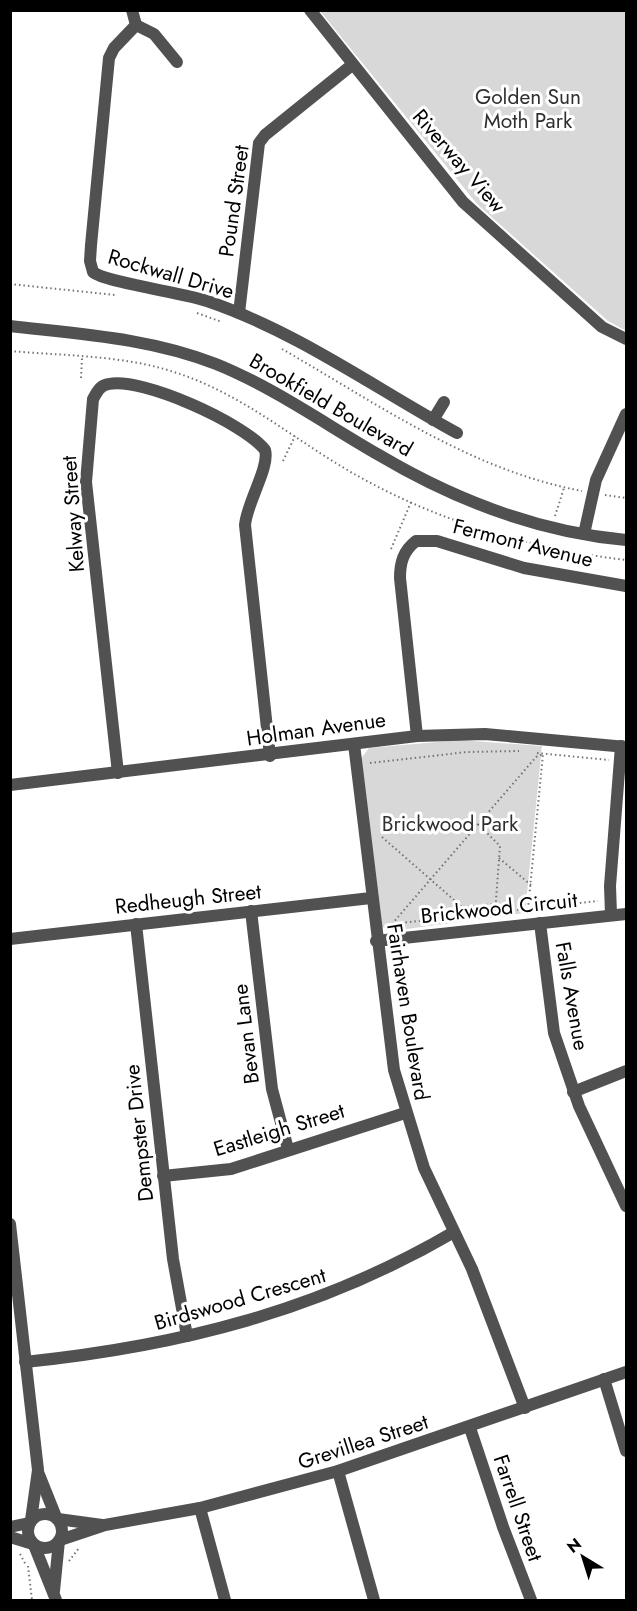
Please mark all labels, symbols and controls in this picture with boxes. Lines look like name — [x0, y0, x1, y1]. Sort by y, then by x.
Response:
park label: Golden Sun Moth Park — [475, 82, 581, 136]
street label: Riverway View — [405, 103, 513, 220]
street label: Pound Street — [211, 143, 257, 259]
street label: Rockwall Drive — [104, 242, 238, 306]
street label: Brookfield Boulevard — [244, 346, 418, 464]
street label: Kelway Street — [54, 455, 92, 573]
street label: Fermont Avenue — [450, 511, 596, 575]
street label: Holman Avenue — [244, 704, 388, 754]
park label: Brickwood Park — [382, 809, 519, 839]
street label: Redheugh Street — [113, 876, 263, 922]
street label: Brickwood Circuit — [419, 885, 579, 931]
street label: Fairhaven Boulevard — [379, 921, 437, 1103]
street label: Falls Avenue — [548, 939, 596, 1053]
street label: Bevan Lane — [225, 982, 267, 1086]
street label: Dempster Drive — [117, 1063, 161, 1203]
street label: Eastleigh Street — [210, 1096, 348, 1164]
street label: Birdswood Crescent — [151, 1260, 329, 1338]
street label: Grevillea Street — [294, 1407, 432, 1477]
street label: Farrell Street — [486, 1451, 550, 1565]
north arrow — [553, 1527, 613, 1587]
text: N — [562, 1533, 586, 1559]

